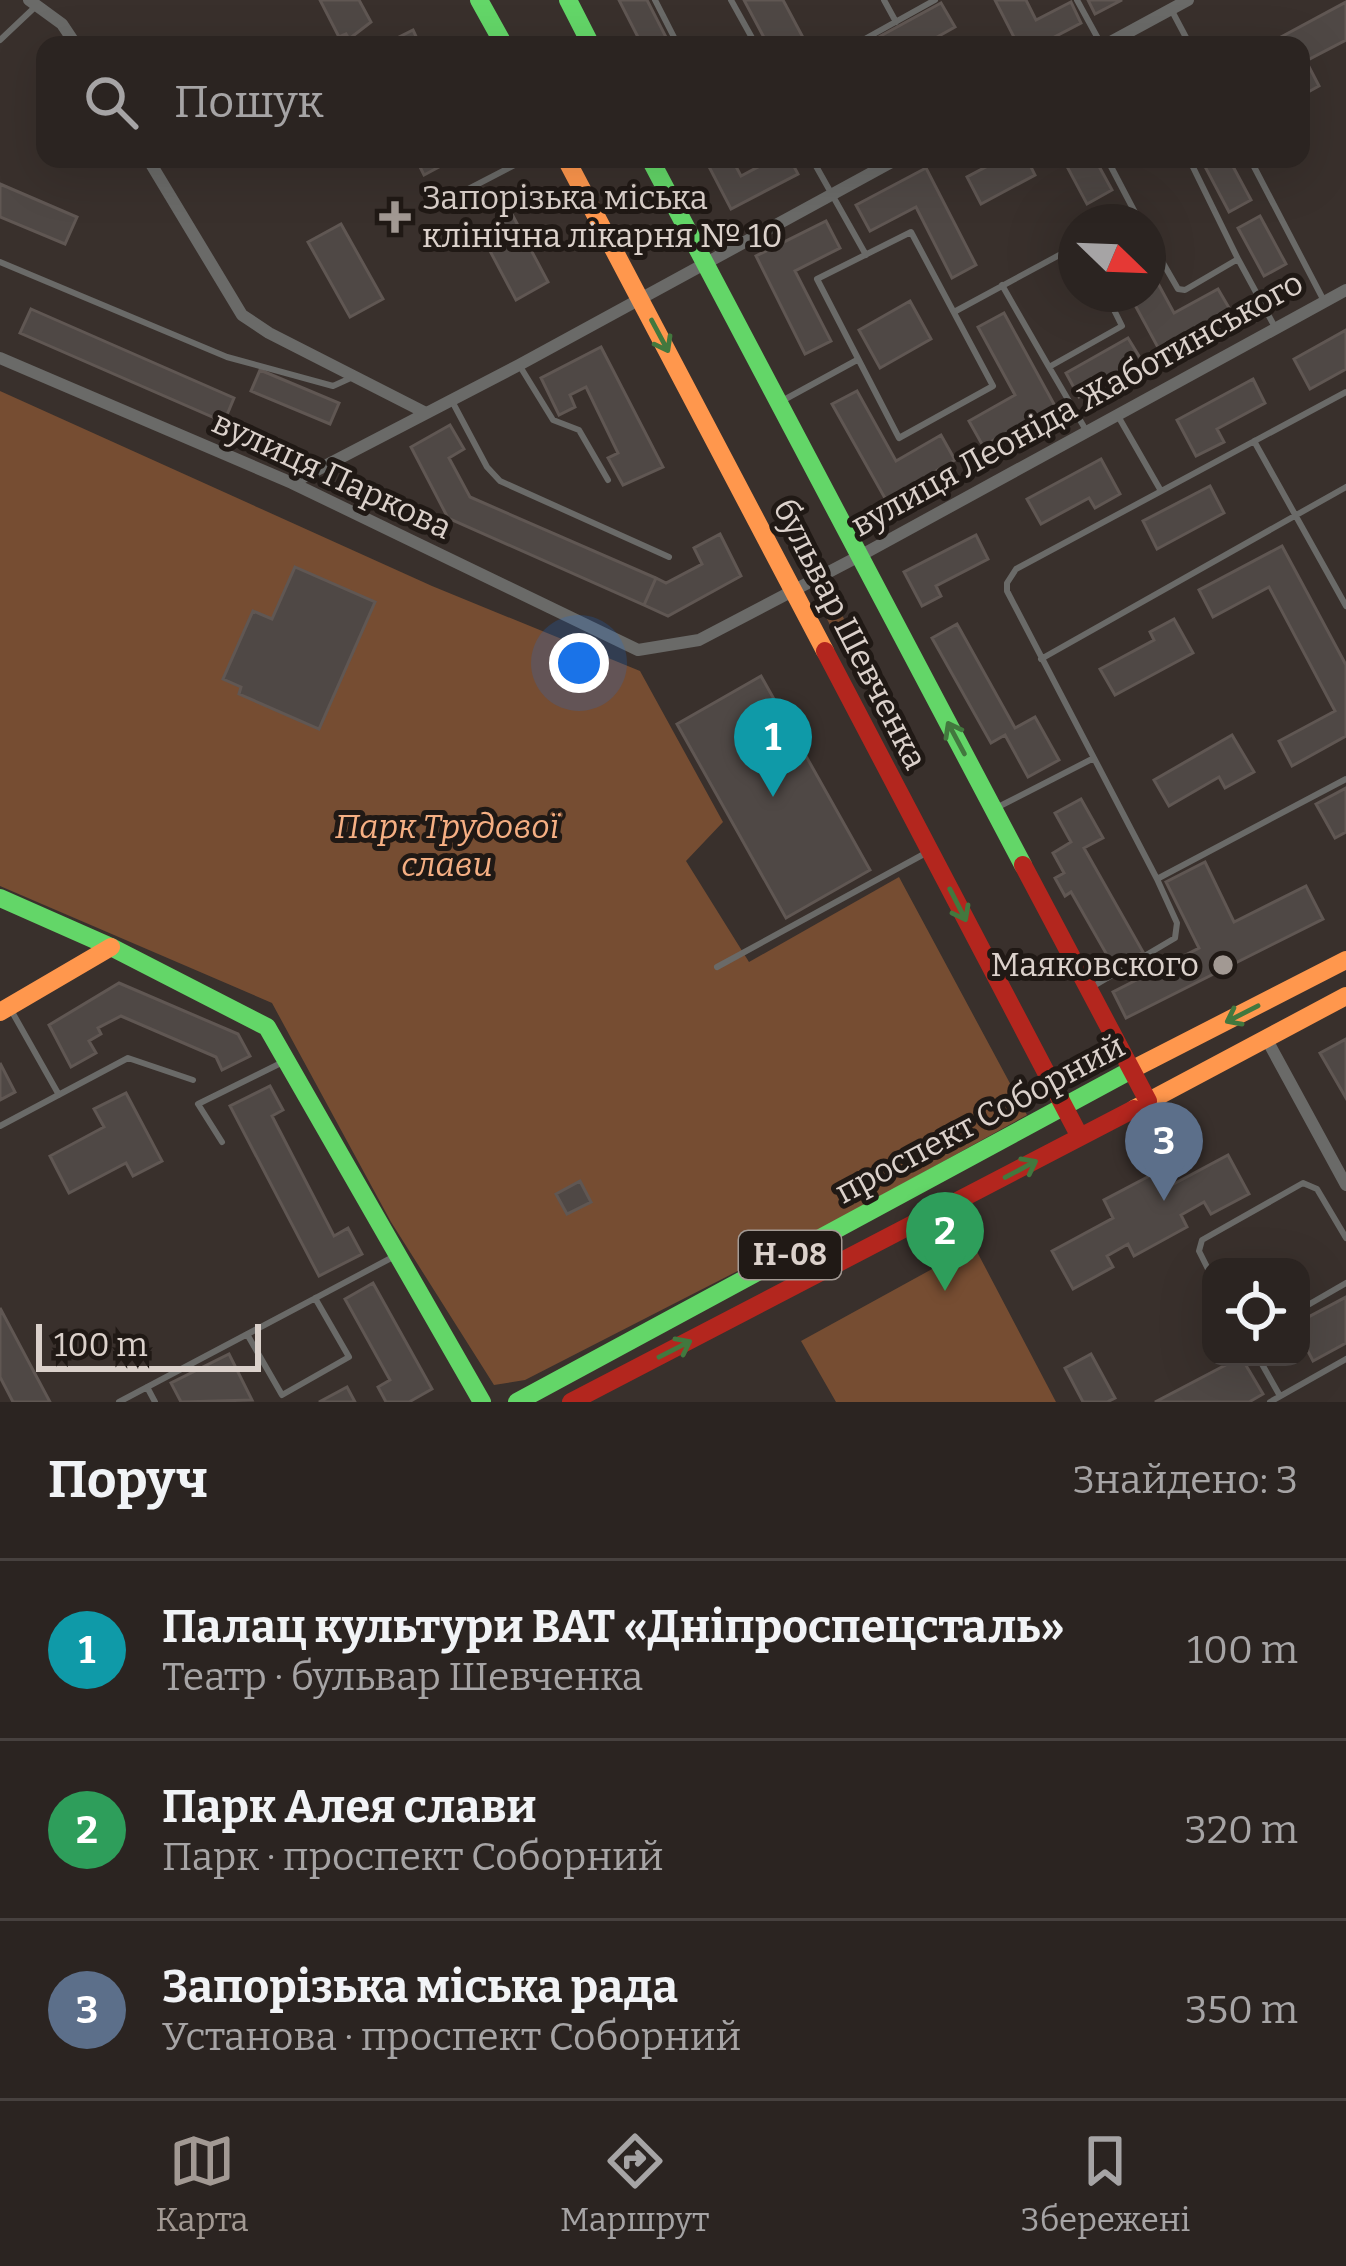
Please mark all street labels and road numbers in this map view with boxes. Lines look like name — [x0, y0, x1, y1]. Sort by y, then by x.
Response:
street label: вулиця Леоніда Жаботинського — [844, 263, 1310, 545]
street label: вулиця Паркова — [206, 402, 458, 548]
street label: бульвар Шевченка — [764, 492, 936, 776]
street label: проспект Соборний — [828, 1026, 1132, 1212]
road number: Н-08 — [739, 1231, 841, 1279]

